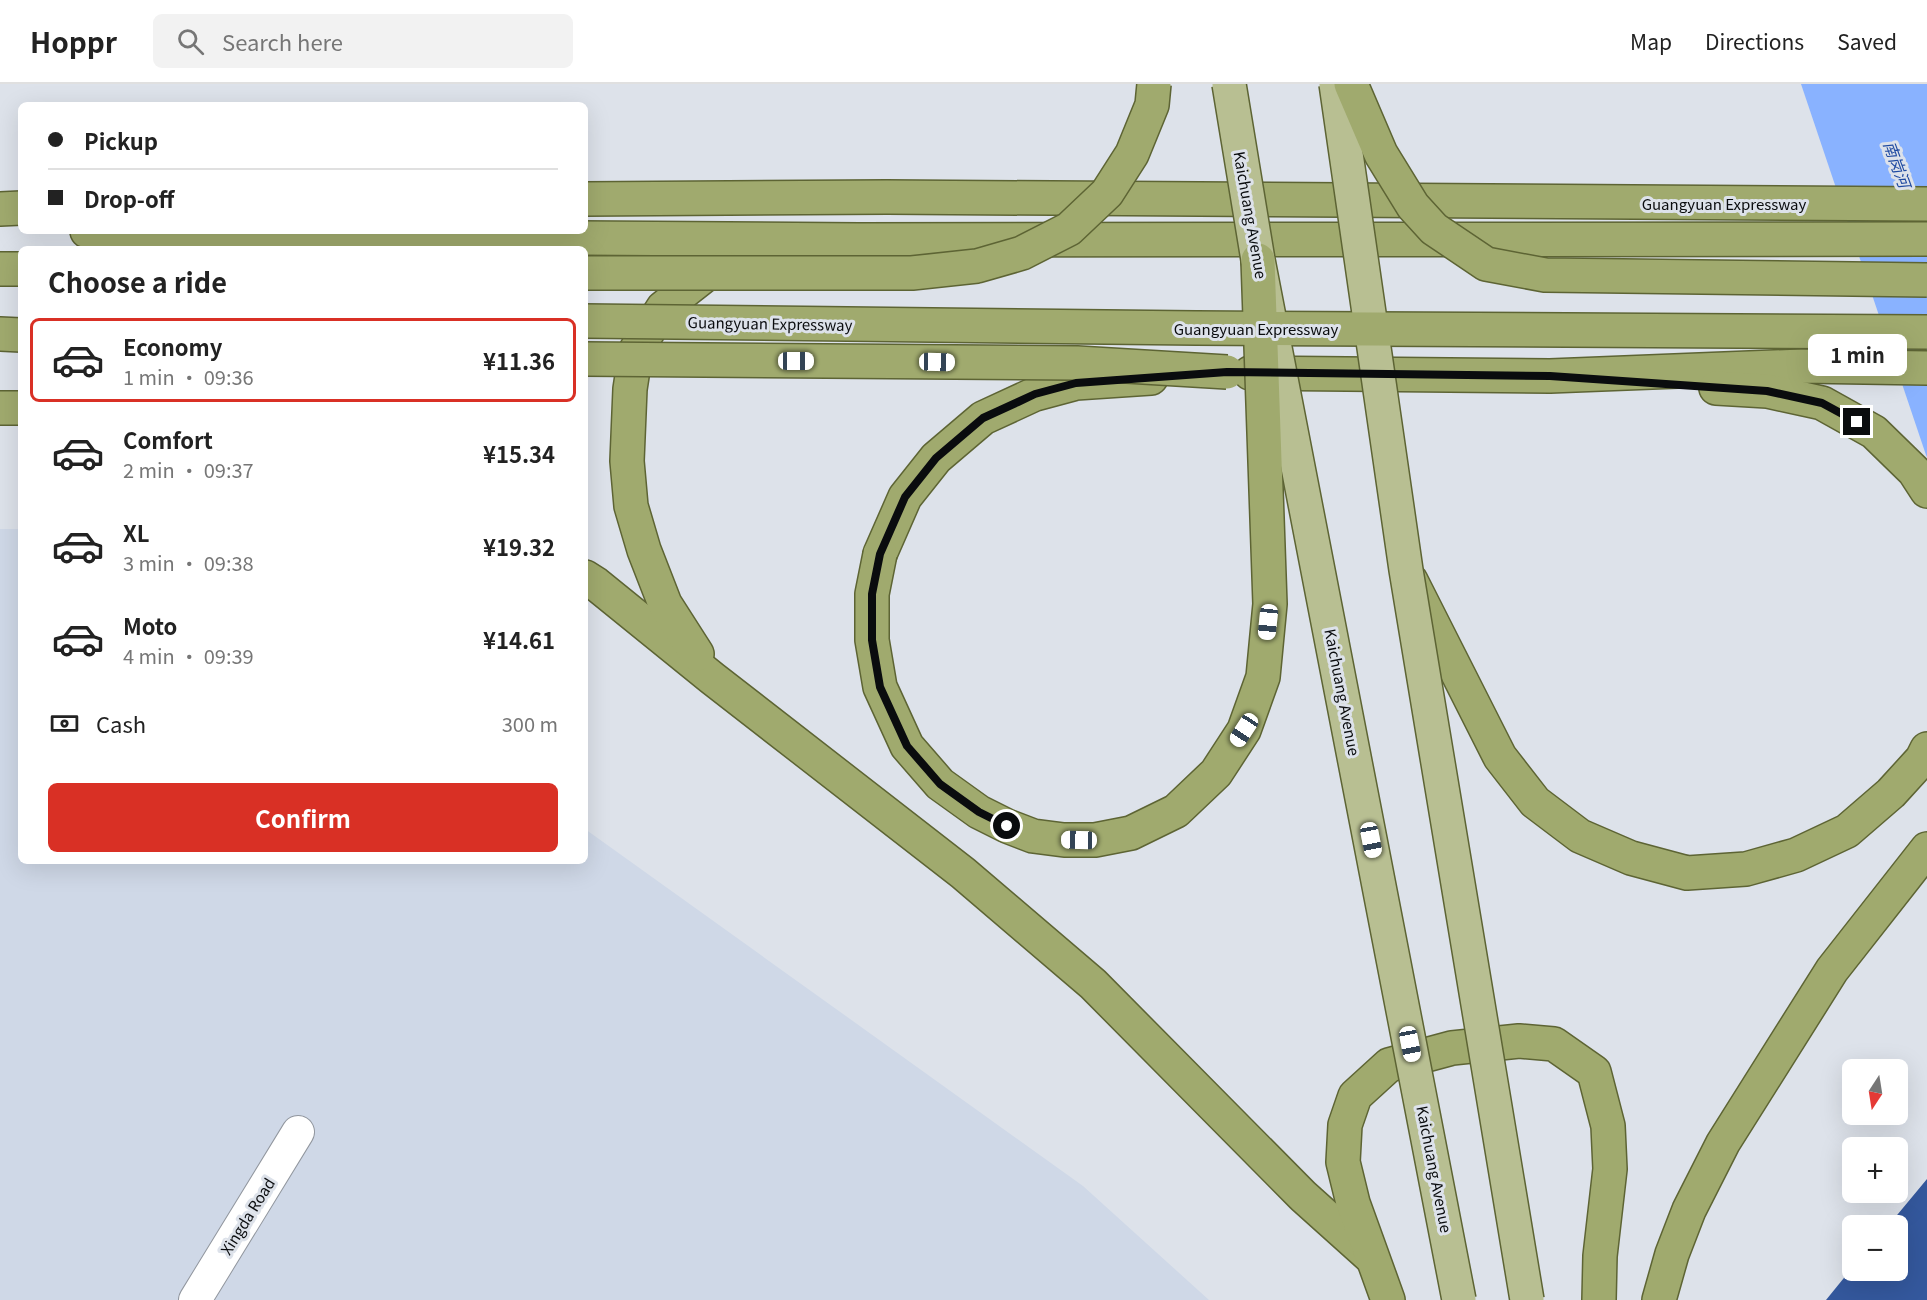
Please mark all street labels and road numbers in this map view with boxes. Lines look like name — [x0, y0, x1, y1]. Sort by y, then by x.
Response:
street label: Kaichuang Avenue — [1229, 150, 1273, 280]
street label: Guangyuan Expressway — [1642, 193, 1807, 214]
street label: Guangyuan Expressway — [687, 311, 853, 335]
street label: Guangyuan Expressway — [1174, 318, 1339, 339]
street label: Kaichuang Avenue — [1320, 627, 1366, 757]
street label: Kaichuang Avenue — [1412, 1104, 1458, 1234]
street label: Xingda Road — [215, 1174, 279, 1258]

